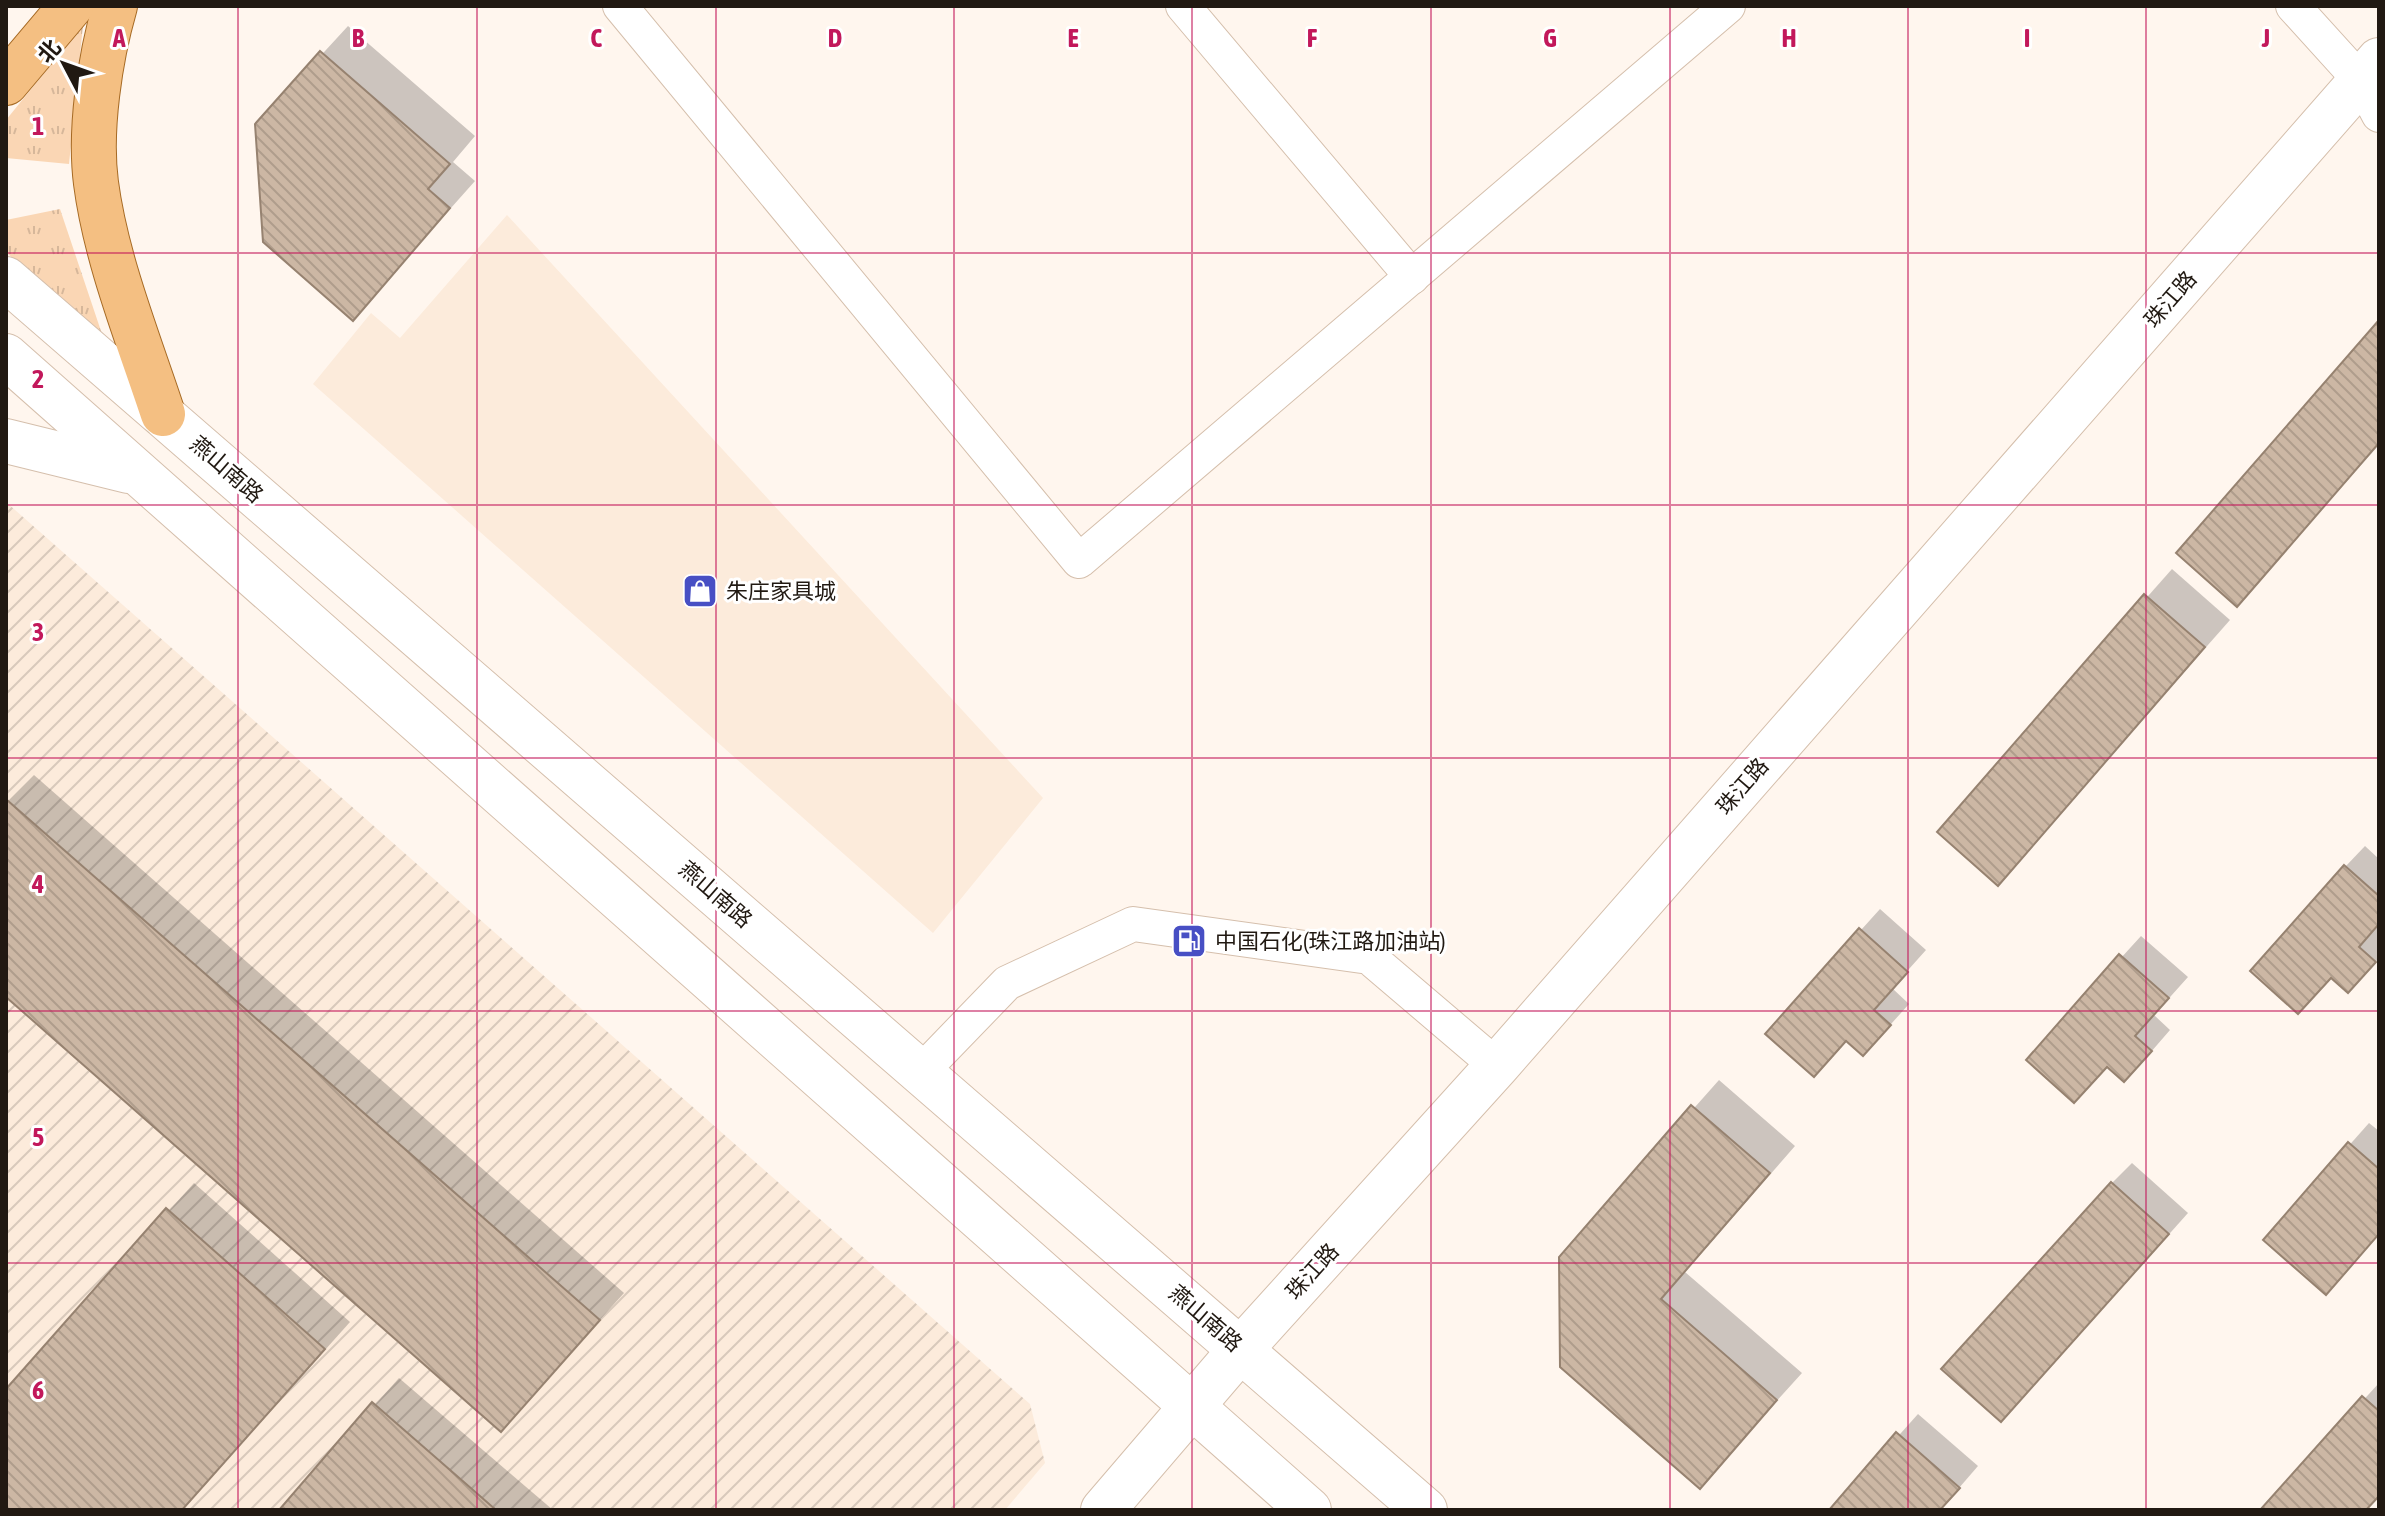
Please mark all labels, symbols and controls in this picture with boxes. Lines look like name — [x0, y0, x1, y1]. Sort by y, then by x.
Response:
text: A — [112, 23, 126, 53]
text: B — [352, 23, 365, 53]
text: C — [590, 23, 602, 53]
text: D — [828, 23, 842, 53]
text: E — [1067, 23, 1079, 53]
text: F — [1307, 23, 1318, 53]
text: G — [1543, 23, 1557, 53]
text: H — [1781, 23, 1797, 53]
text: I — [2024, 23, 2030, 53]
text: J — [2261, 23, 2270, 53]
north arrow — [24, 24, 104, 104]
text: 北 — [32, 34, 66, 68]
text: 1 — [32, 111, 44, 141]
street label: 珠江路 — [2139, 266, 2201, 332]
text: 2 — [32, 364, 44, 394]
street label: 燕山南路 — [185, 430, 269, 508]
shop icon: 朱庄家具城 — [681, 572, 719, 610]
place label: 朱庄家具城 — [726, 578, 836, 604]
text: 3 — [32, 617, 44, 647]
street label: 珠江路 — [1711, 753, 1773, 819]
street label: 燕山南路 — [674, 855, 758, 933]
text: 4 — [31, 869, 44, 899]
fuel station icon: 中国石化(珠江路加油站) — [1170, 922, 1208, 960]
place label: 中国石化(珠江路加油站) — [1215, 928, 1446, 954]
text: 5 — [32, 1122, 44, 1152]
street label: 珠江路 — [1280, 1238, 1344, 1304]
street label: 燕山南路 — [1164, 1279, 1248, 1357]
text: 6 — [32, 1375, 44, 1405]

